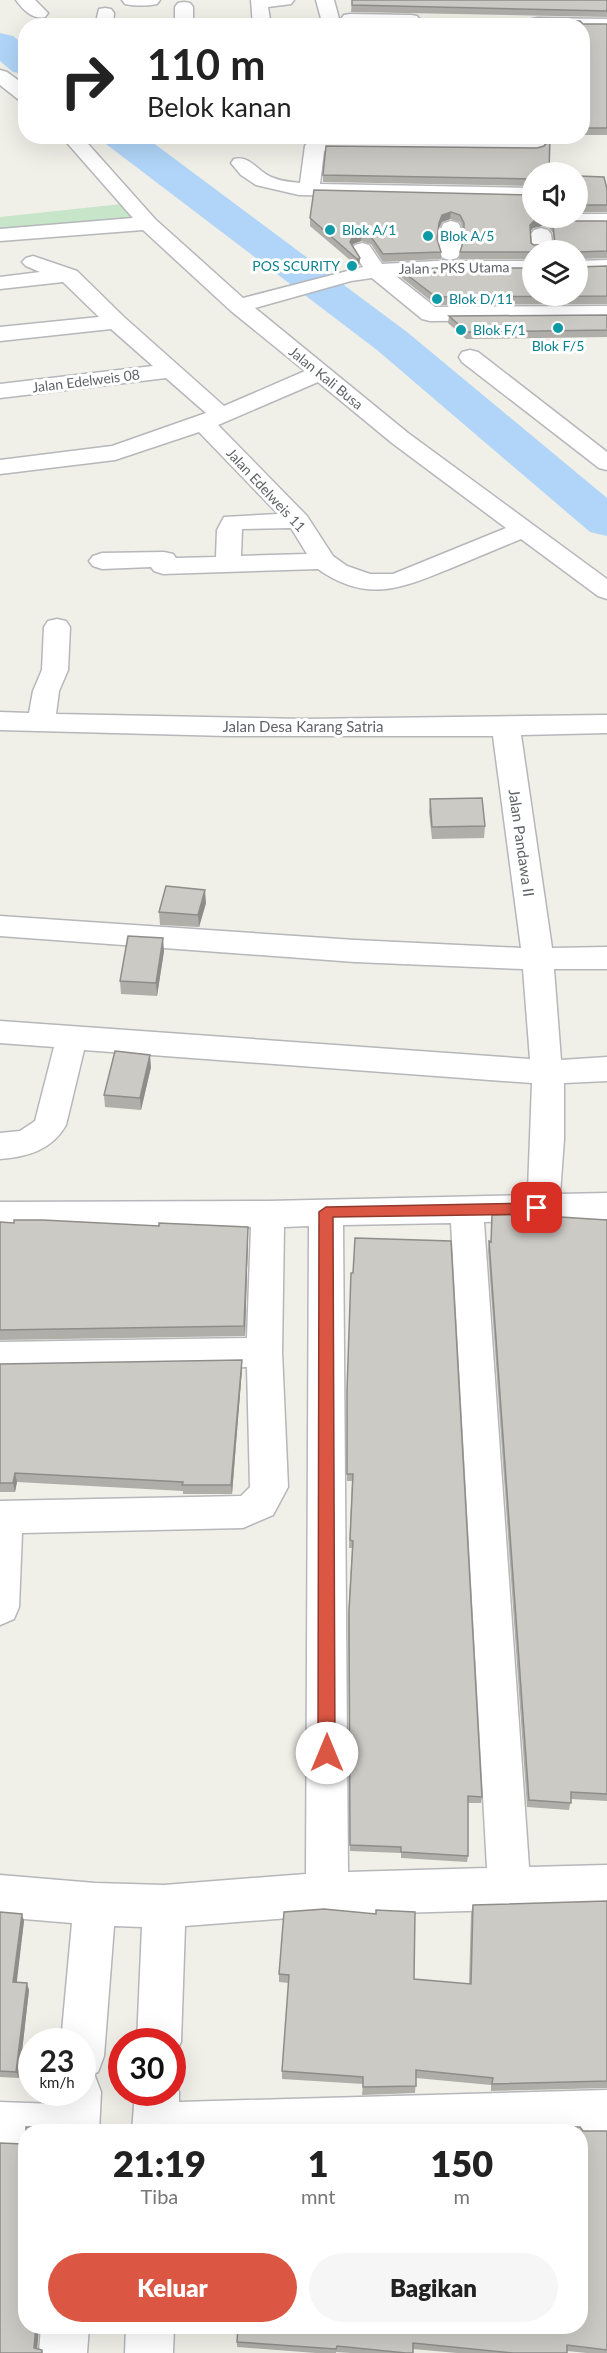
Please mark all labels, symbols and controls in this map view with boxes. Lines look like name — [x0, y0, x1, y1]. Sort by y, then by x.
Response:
text: 110 m — [147, 39, 265, 89]
icon: right — [48, 42, 126, 120]
text: Belok kanan — [147, 90, 292, 123]
map controls — [522, 162, 588, 306]
button: sound — [522, 162, 588, 228]
place label: Blok A/1 — [342, 221, 396, 238]
marker: Blok A/1 — [323, 223, 337, 237]
place label: Blok A/5 — [440, 227, 494, 244]
marker: Blok A/5 — [421, 229, 435, 243]
button: layers — [522, 240, 588, 306]
place label: POS SCURITY — [252, 257, 340, 274]
street label: Jalan . PKS Utama — [399, 258, 509, 277]
marker: POS SCURITY — [345, 259, 359, 273]
place label: Blok D/11 — [449, 290, 513, 307]
marker: Blok D/11 — [430, 292, 444, 306]
place label: Blok F/1 — [473, 321, 526, 338]
marker: Blok F/5 — [551, 321, 565, 335]
marker: Blok F/1 — [454, 323, 468, 337]
place label: Blok F/5 — [532, 337, 584, 354]
street label: Jalan Kali Busa — [286, 343, 367, 413]
street label: Jalan Edelweis 08 — [31, 365, 141, 396]
street label: Jalan Edelweis 11 — [223, 444, 309, 535]
street label: Jalan Desa Karang Satria — [222, 717, 384, 735]
street label: Jalan Pandawa II — [506, 788, 538, 898]
pin — [511, 1182, 562, 1233]
icon: arrive — [520, 1191, 553, 1224]
position arrow — [295, 1721, 359, 1785]
speed limit sign: 30 — [108, 2028, 186, 2106]
text: 23 — [40, 2042, 74, 2078]
text: km/h — [39, 2073, 75, 2091]
text: 21:19 — [113, 2141, 206, 2185]
text: 1 — [308, 2141, 329, 2185]
text: 150 — [430, 2141, 493, 2185]
text: Tiba — [141, 2184, 178, 2208]
text: mnt — [301, 2184, 336, 2208]
text: m — [454, 2184, 470, 2208]
button: Keluar — [48, 2253, 297, 2322]
button: Bagikan — [309, 2253, 558, 2322]

